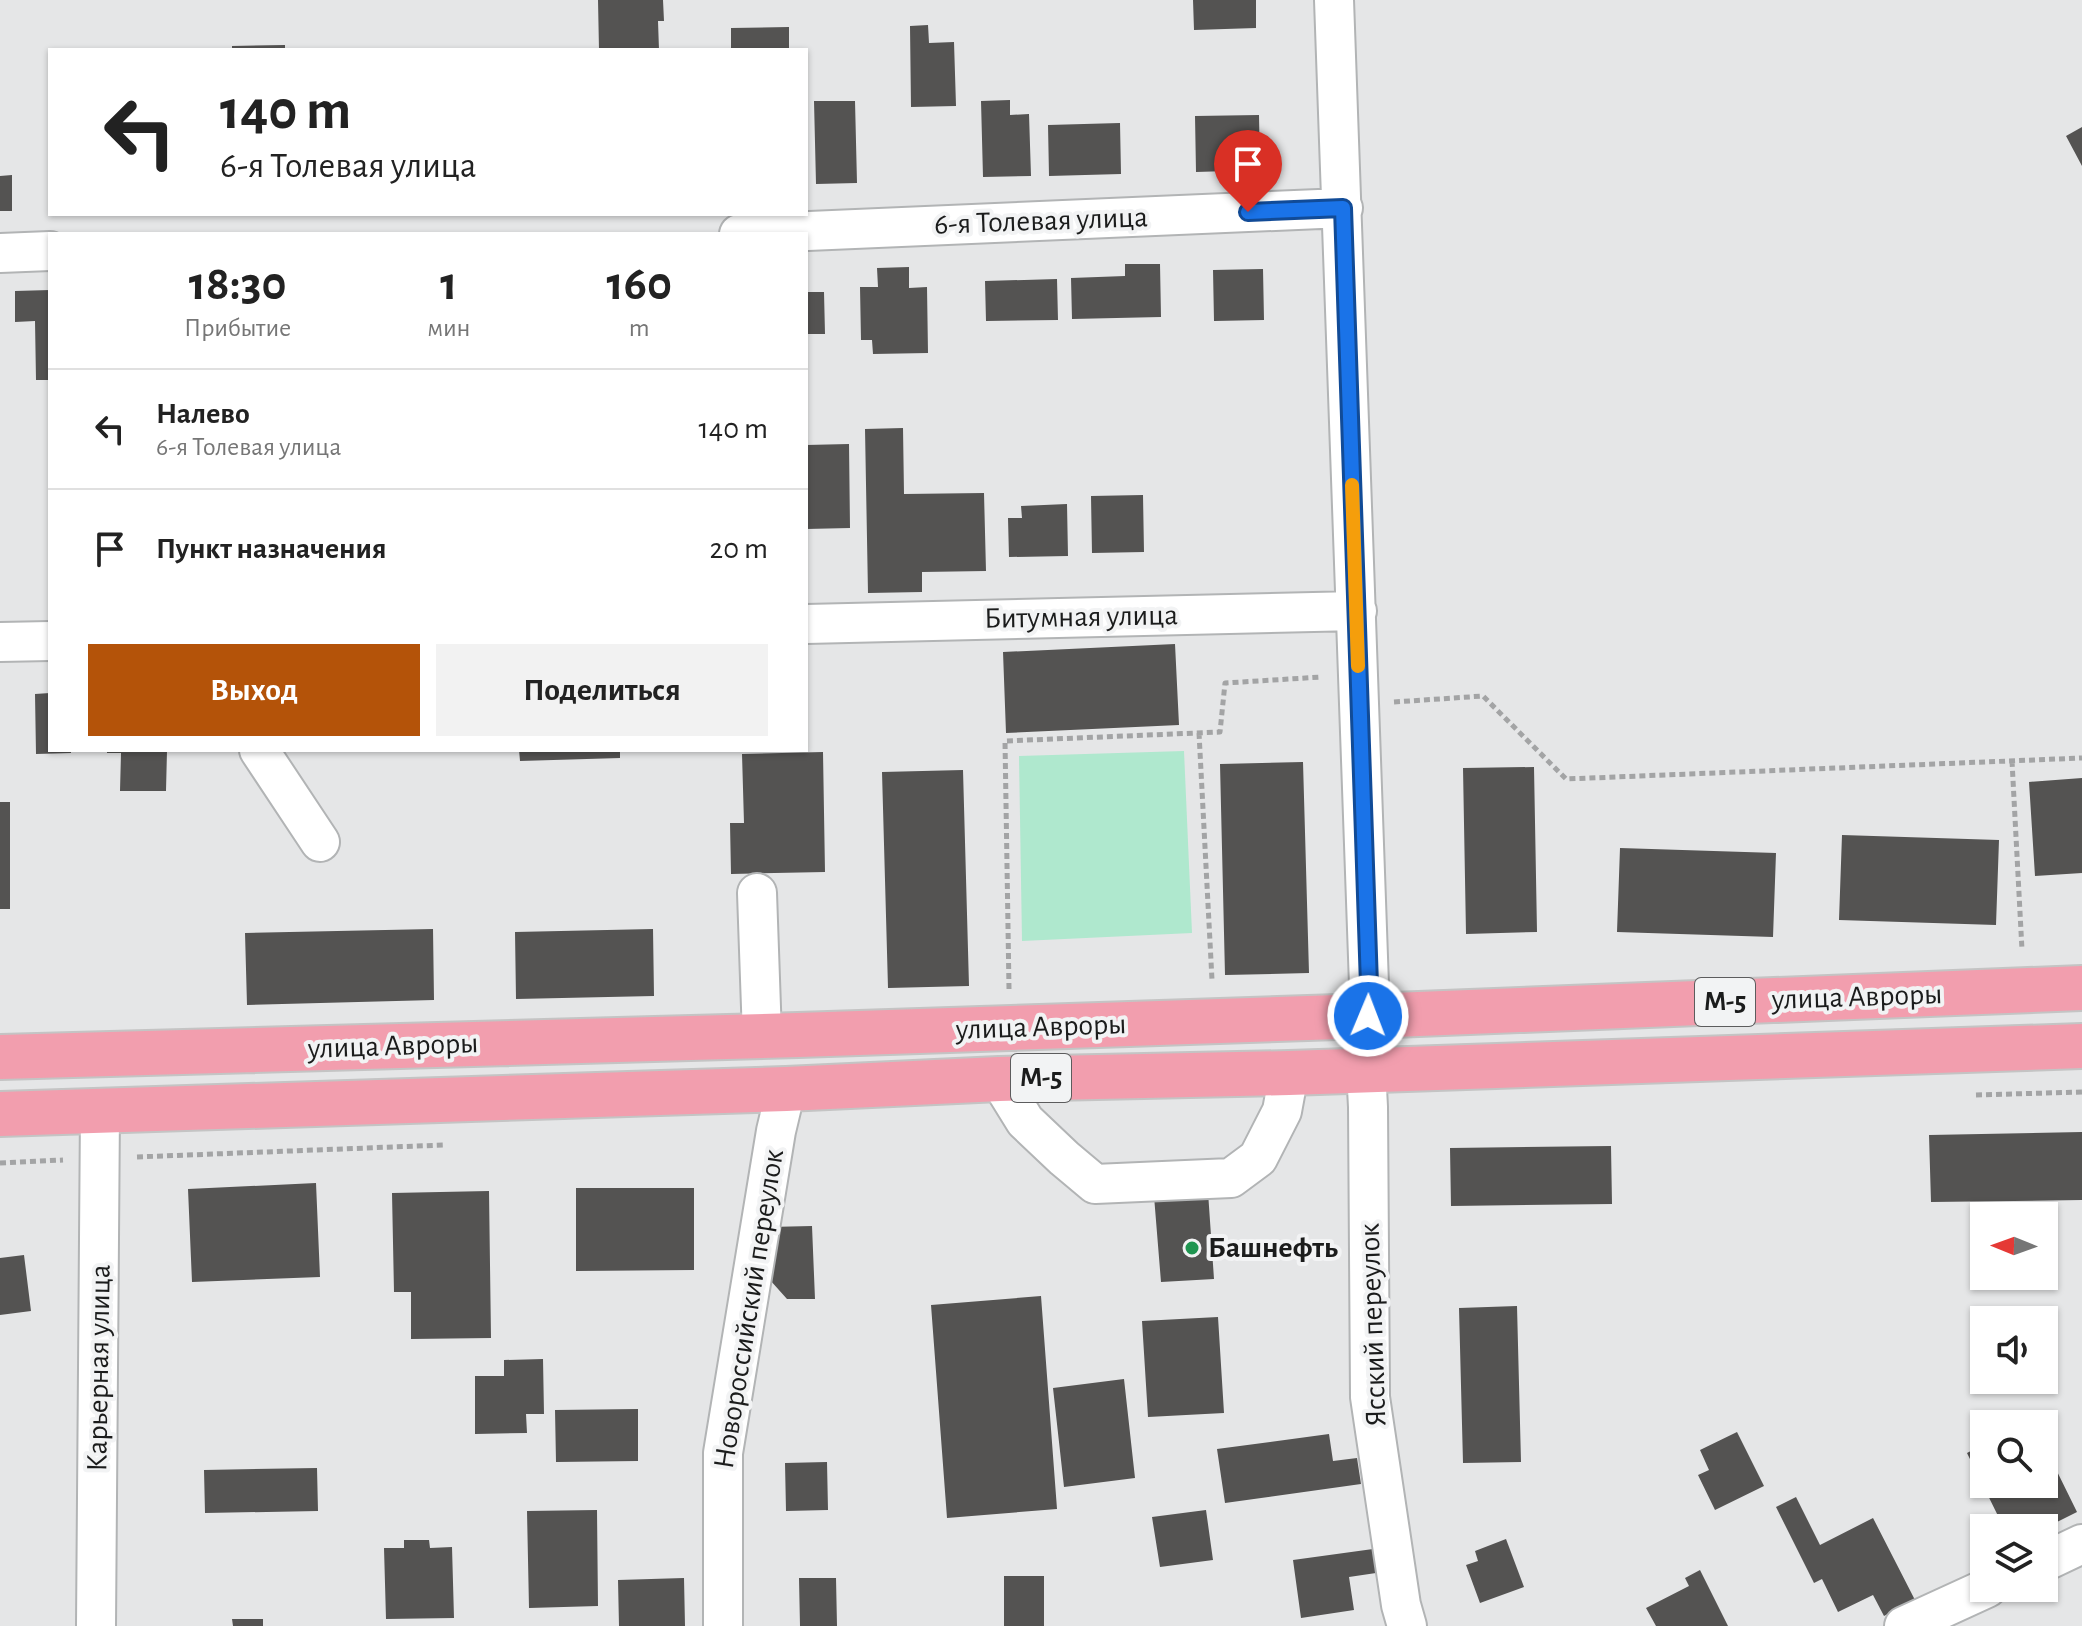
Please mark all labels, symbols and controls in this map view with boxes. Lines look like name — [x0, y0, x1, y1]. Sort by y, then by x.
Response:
icon: left — [88, 80, 192, 184]
text: 140 m — [220, 83, 351, 139]
pin — [1214, 130, 1282, 212]
icon: arrive — [1226, 142, 1270, 186]
text: 6-я Толевая улица — [220, 148, 477, 184]
street label: 6-я Толевая улица — [934, 202, 1148, 240]
text: 18:30 — [189, 261, 286, 309]
text: 1 — [440, 261, 457, 309]
text: 160 — [606, 261, 672, 309]
text: Прибытие — [184, 315, 291, 341]
text: мин — [427, 315, 470, 341]
text: m — [629, 315, 650, 341]
text: Налево — [156, 399, 250, 429]
icon: left — [88, 407, 132, 451]
text: 140 m — [698, 414, 768, 444]
text: 6-я Толевая улица — [156, 434, 341, 460]
icon: arrive — [88, 527, 132, 571]
text: Пункт назначения — [156, 534, 387, 564]
text: 20 m — [710, 534, 768, 564]
street label: Битумная улица — [984, 600, 1178, 634]
button: Выход — [88, 644, 420, 736]
button: Поделиться — [436, 644, 768, 736]
position arrow — [1326, 974, 1410, 1058]
road number: М-5 — [1695, 978, 1755, 1026]
street label: улица Авроры — [1770, 979, 1943, 1015]
street label: улица Авроры — [954, 1009, 1127, 1045]
street label: улица Авроры — [306, 1028, 479, 1064]
road number: М-5 — [1011, 1054, 1071, 1102]
street label: Новороссийский переулок — [709, 1147, 789, 1471]
north arrow — [1970, 1202, 2058, 1290]
map controls — [1970, 1202, 2058, 1602]
street label: Ясский переулок — [1354, 1223, 1392, 1427]
place label: Башнефть — [1208, 1233, 1338, 1263]
marker: Башнефть — [1183, 1239, 1201, 1257]
street label: Карьерная улица — [82, 1264, 116, 1472]
button: sound — [1970, 1306, 2058, 1394]
button: search — [1970, 1410, 2058, 1498]
button: layers — [1970, 1514, 2058, 1602]

